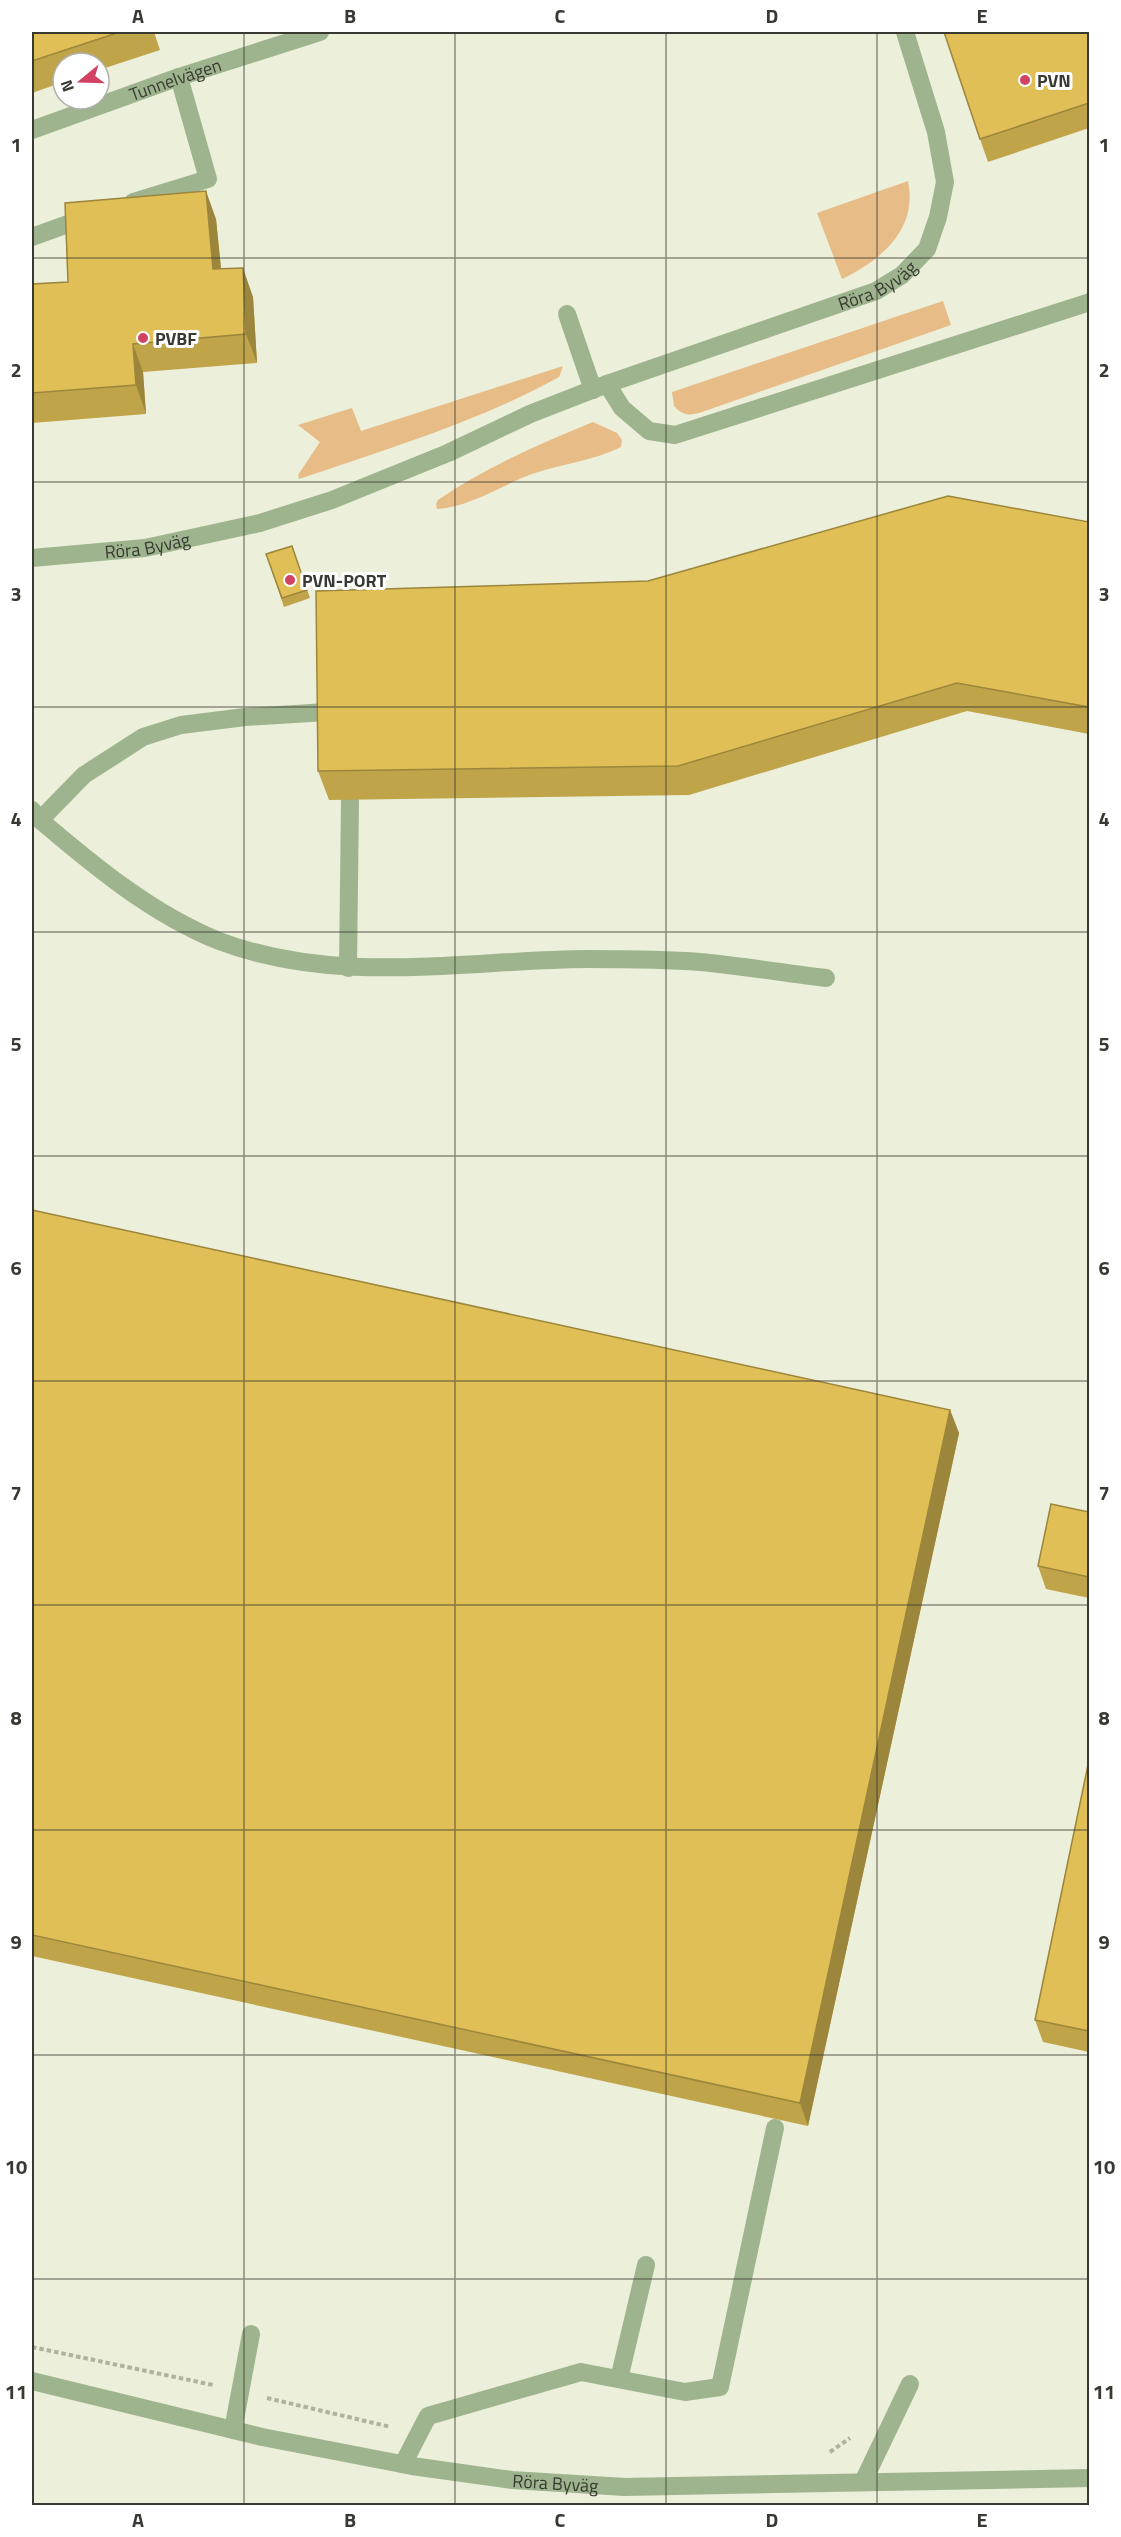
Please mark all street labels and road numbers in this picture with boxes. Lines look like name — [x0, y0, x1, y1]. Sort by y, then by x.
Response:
street label: Tunnelvägen — [125, 51, 225, 107]
street label: Röra Byväg — [834, 254, 923, 317]
street label: Röra Byväg — [103, 525, 193, 565]
street label: Röra Byväg — [512, 2467, 599, 2499]

